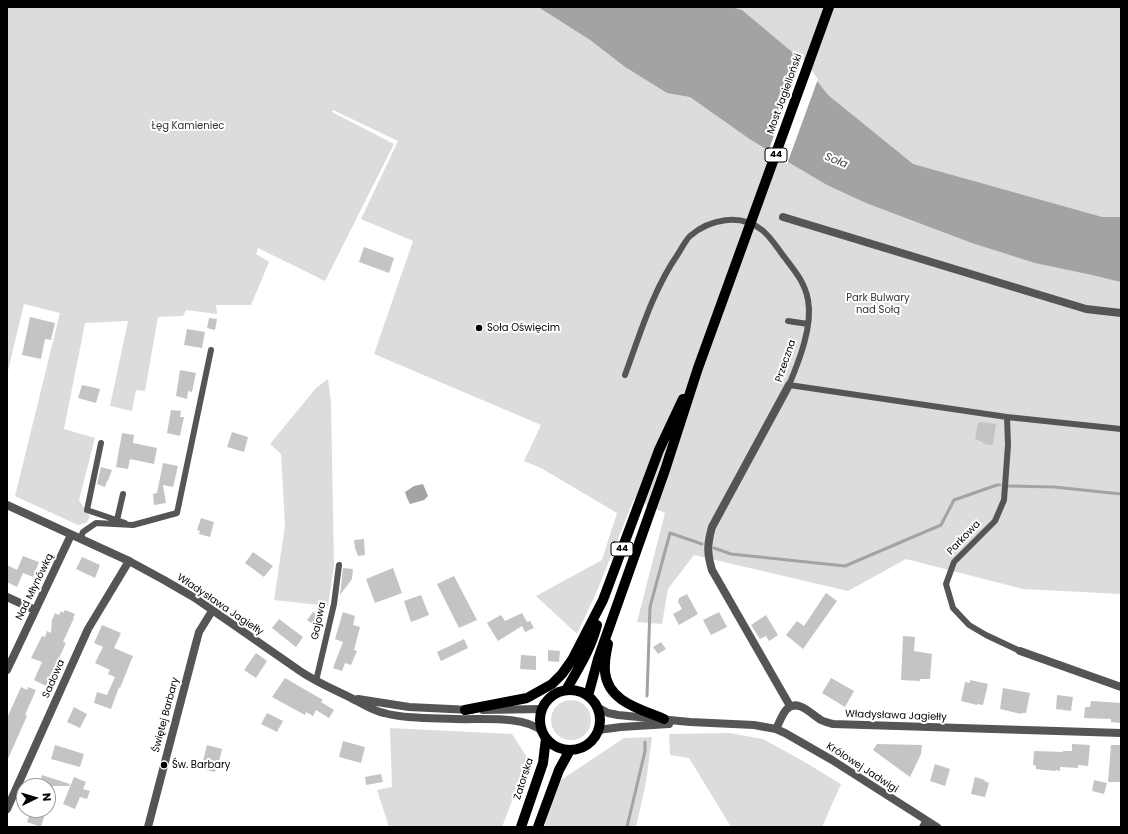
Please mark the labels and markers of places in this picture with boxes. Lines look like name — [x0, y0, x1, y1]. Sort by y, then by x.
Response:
place label: Soła Oświęcim — [487, 322, 560, 334]
marker: Soła Oświęcim — [474, 323, 484, 333]
place label: Św. Barbary — [172, 759, 230, 771]
marker: Św. Barbary — [159, 760, 169, 770]

